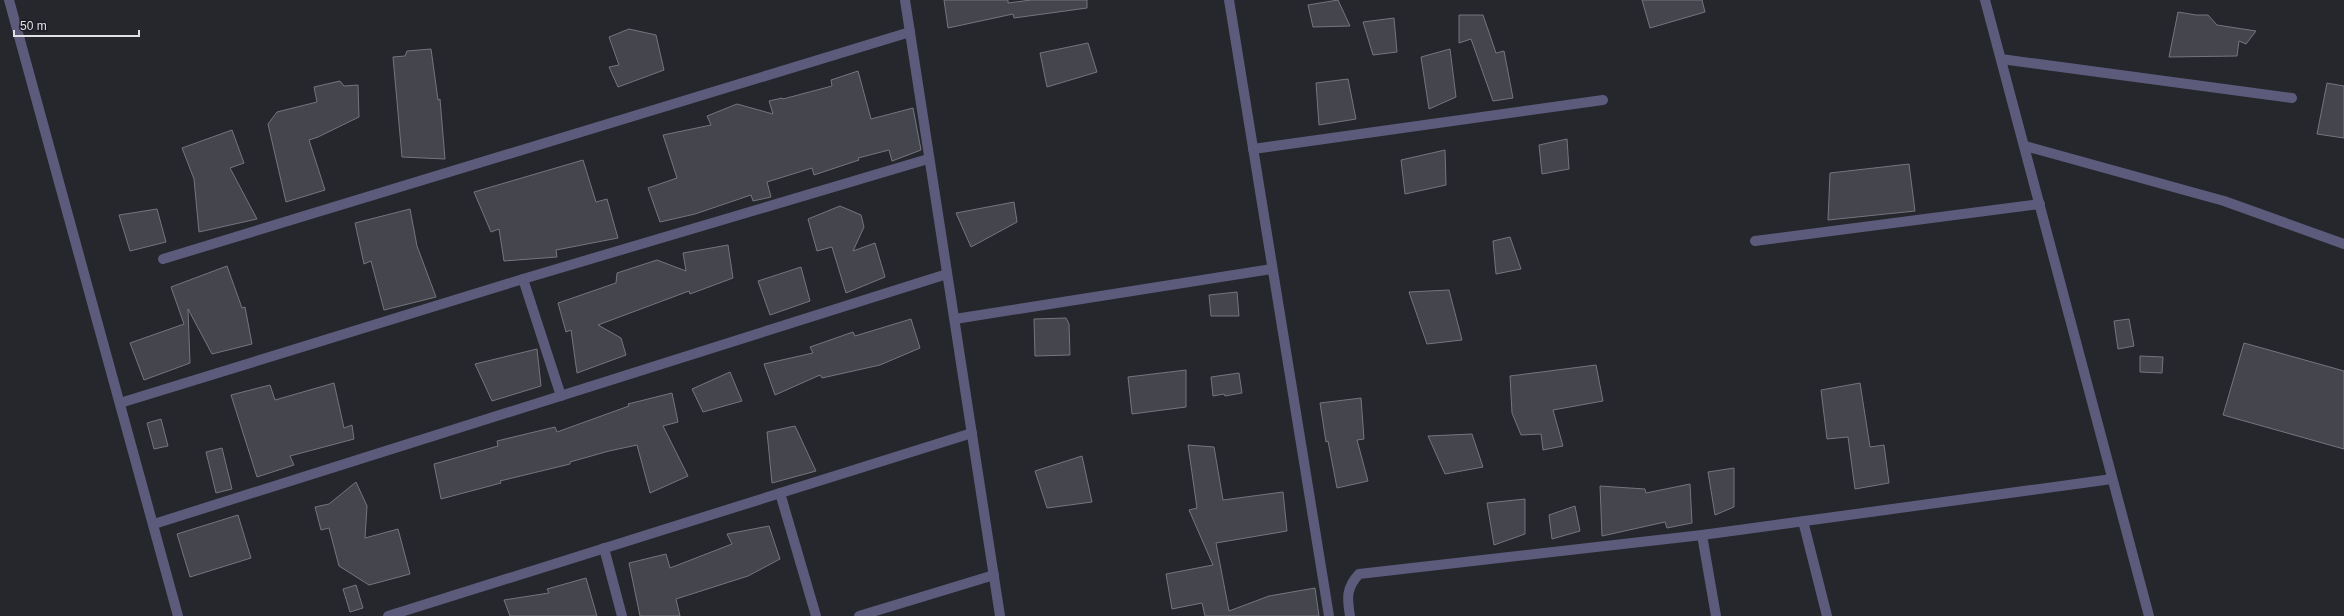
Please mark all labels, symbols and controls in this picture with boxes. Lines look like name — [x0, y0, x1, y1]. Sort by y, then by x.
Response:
scale bar — [14, 12, 139, 38]
text: 50 m — [20, 19, 47, 33]

